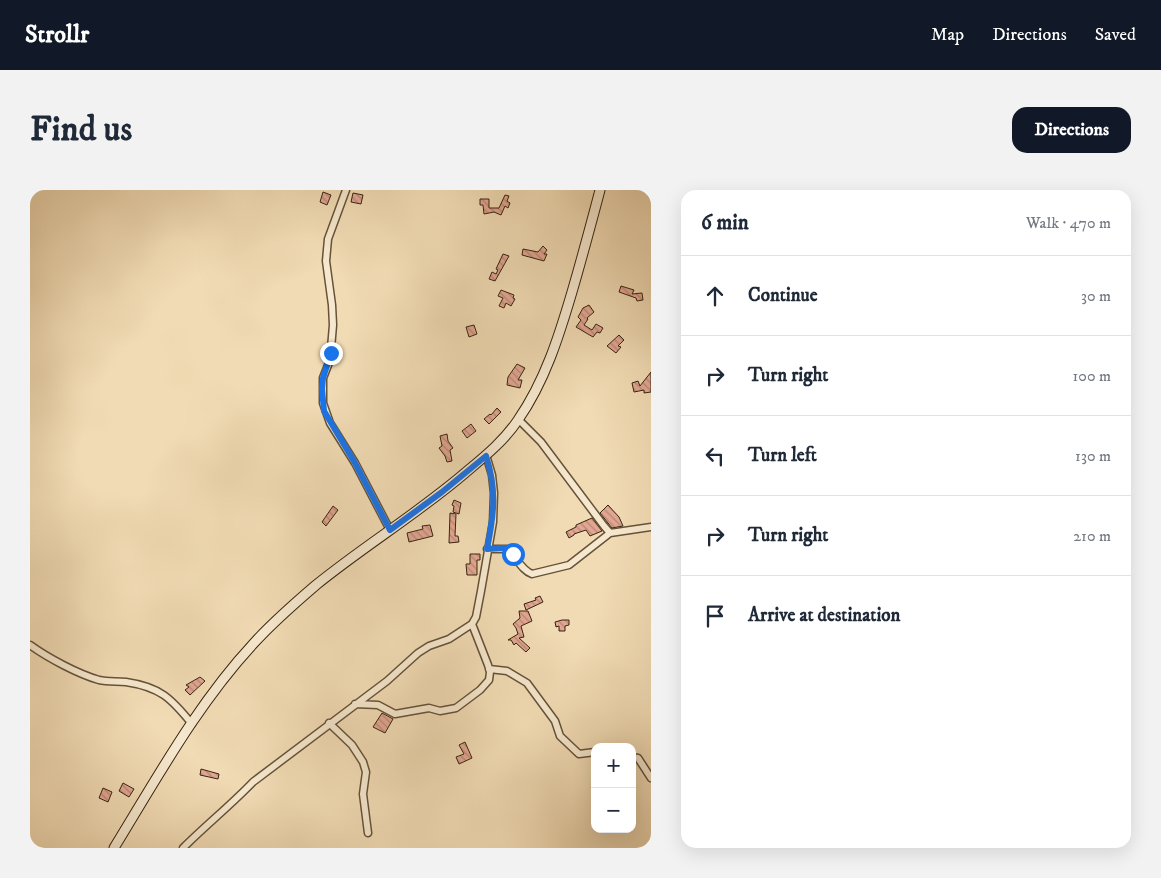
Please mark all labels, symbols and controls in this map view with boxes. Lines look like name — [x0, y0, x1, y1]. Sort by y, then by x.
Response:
text: Strollr — [25, 20, 89, 50]
text: Map — [931, 24, 964, 46]
text: Directions — [992, 24, 1067, 46]
text: Saved — [1095, 24, 1136, 46]
button: Directions — [1012, 107, 1131, 153]
text: Find us — [30, 108, 132, 152]
text: 6 min — [701, 210, 749, 236]
text: Walk · 470 m — [1026, 213, 1111, 233]
icon: ahead — [701, 282, 729, 310]
text: Continue — [748, 284, 818, 307]
text: 30 m — [1081, 286, 1111, 306]
route end — [320, 342, 343, 365]
icon: right — [701, 362, 729, 390]
text: Turn right — [748, 364, 828, 387]
text: 100 m — [1073, 366, 1111, 386]
icon: left — [701, 442, 729, 470]
text: Turn left — [748, 444, 817, 467]
text: 130 m — [1075, 446, 1111, 466]
icon: right — [701, 522, 729, 550]
text: Turn right — [748, 524, 828, 547]
text: 210 m — [1073, 526, 1111, 546]
route start — [502, 543, 525, 566]
icon: arrive — [701, 602, 729, 630]
text: Arrive at destination — [748, 604, 900, 627]
map controls — [591, 743, 636, 833]
button: + — [591, 743, 636, 788]
button: − — [591, 788, 636, 833]

